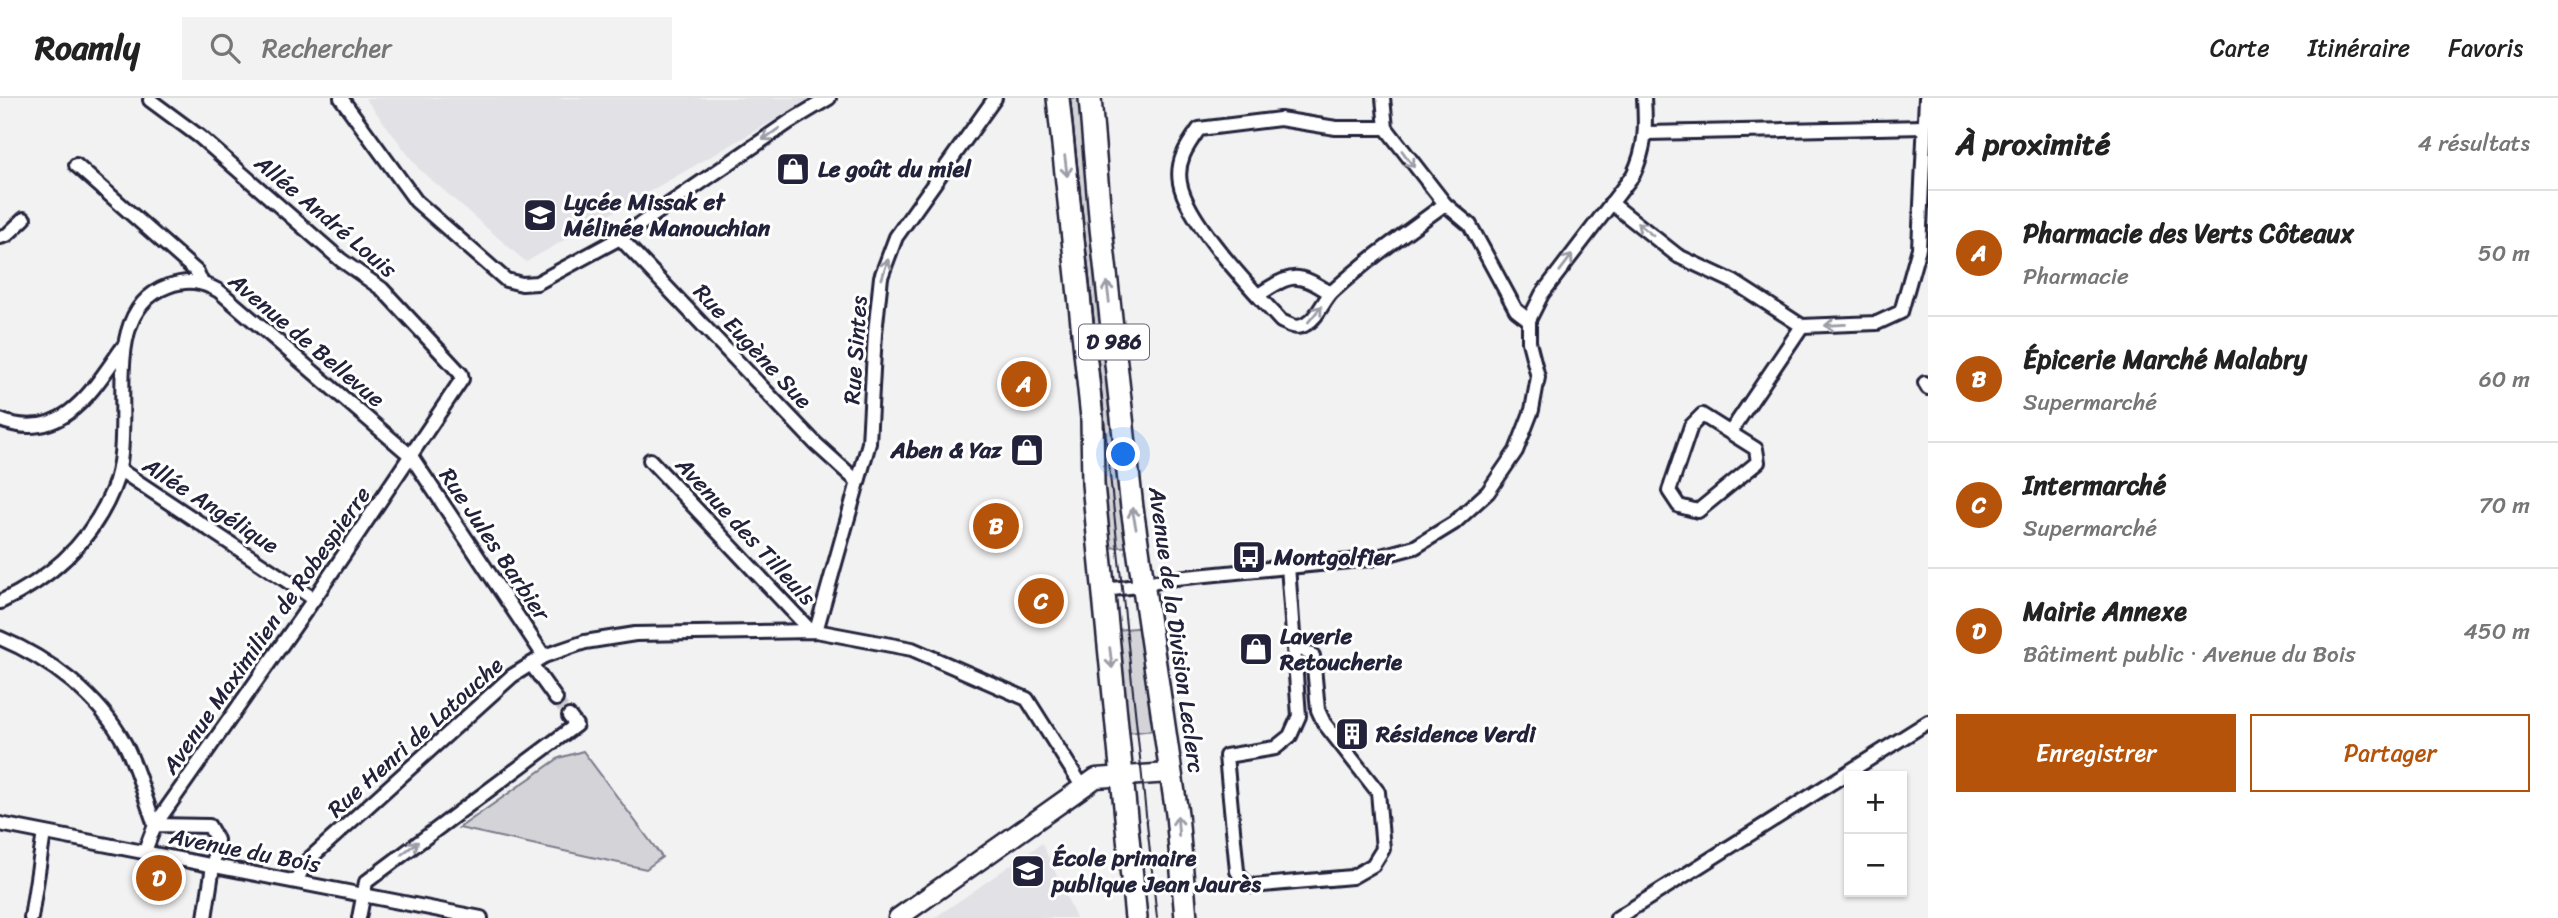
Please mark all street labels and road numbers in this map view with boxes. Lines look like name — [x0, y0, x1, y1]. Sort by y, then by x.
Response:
street label: Allée André Louis — [244, 143, 407, 289]
street label: Avenue de Bellevue — [218, 261, 395, 419]
street label: Rue Eugène Sue — [683, 274, 822, 419]
street label: Rue Sintes — [831, 294, 880, 406]
road number: D 986 — [1079, 324, 1149, 360]
street label: Allée Angélique — [133, 445, 287, 565]
street label: Avenue des Tilleuls — [664, 446, 827, 616]
street label: Rue Jules Barbier — [428, 459, 562, 631]
street label: Avenue Maximilien de Robespierre — [150, 477, 382, 784]
street label: Avenue de la Division Leclerc — [1136, 483, 1217, 776]
street label: Rue Henri de Latouche — [317, 646, 513, 828]
street label: Avenue du Bois — [165, 816, 324, 885]

